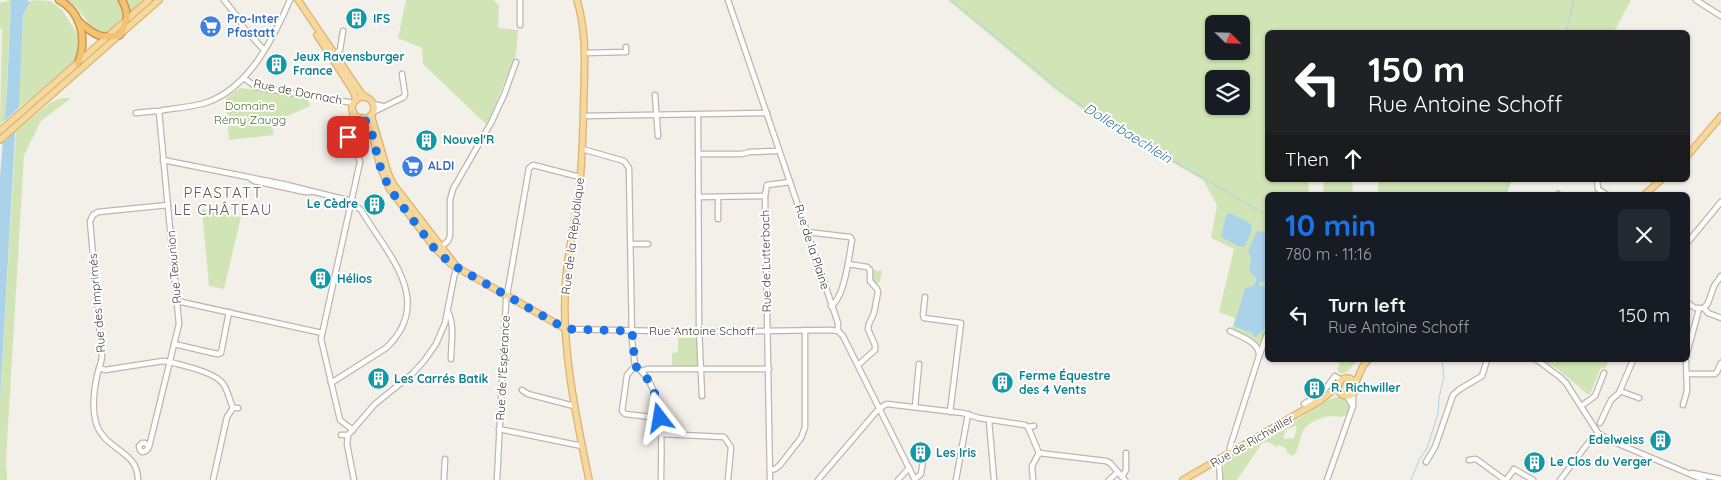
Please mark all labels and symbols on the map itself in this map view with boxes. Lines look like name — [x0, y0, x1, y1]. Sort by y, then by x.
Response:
building icon: IFS — [345, 7, 369, 31]
place label: Pro-Inter Pfastatt — [227, 11, 279, 40]
place label: IFS — [373, 11, 390, 26]
supermarket icon: Pro-Inter Pfastatt — [199, 14, 223, 38]
north arrow — [1205, 15, 1250, 60]
place label: Jeux Ravensburger France — [293, 49, 405, 78]
building icon: Jeux Ravensburger France — [265, 52, 289, 76]
street label: Rue de Dornach — [253, 76, 344, 107]
park label: Domaine Rémy Zaugg — [214, 98, 286, 127]
water label: Dollerbaechlein — [1081, 99, 1176, 168]
pin — [327, 116, 369, 158]
building icon: Nouvel'R — [415, 128, 439, 152]
place label: Nouvel'R — [443, 132, 494, 147]
supermarket icon: ALDI — [400, 154, 424, 178]
place label: ALDI — [428, 158, 454, 173]
street label: Rue de la République — [558, 176, 587, 295]
district label: PFASTATT LE CHÂTEAU — [174, 183, 272, 219]
building icon: Le Cèdre — [362, 192, 386, 216]
place label: Le Cèdre — [307, 196, 358, 211]
street label: Rue de la Plaine — [792, 202, 833, 292]
street label: Rue de Lutterbach — [757, 210, 774, 312]
street label: Rue Texunion — [163, 230, 184, 304]
street label: Rue des Imprimés — [85, 252, 108, 353]
building icon: Hélios — [309, 267, 333, 291]
place label: Hélios — [337, 271, 372, 286]
street label: Rue de l'Espérance — [492, 315, 513, 421]
street label: Rue Antoine Schoff — [649, 323, 755, 338]
building icon: Les Carrés Batik — [366, 367, 390, 391]
place label: Ferme Équestre des 4 Vents — [1019, 368, 1111, 397]
place label: Les Carrés Batik — [394, 371, 489, 386]
building icon: Ferme Équestre des 4 Vents — [991, 371, 1015, 395]
building icon: R. Richwiller — [1303, 376, 1327, 400]
place label: R. Richwiller — [1331, 380, 1401, 395]
position arrow — [633, 391, 685, 443]
street label: Rue de Richwiller — [1207, 410, 1297, 471]
building icon: Edelweiss — [1648, 428, 1672, 452]
place label: Edelweiss — [1589, 432, 1644, 447]
building icon: Les Iris — [908, 441, 932, 465]
place label: Les Iris — [936, 445, 976, 460]
building icon: Le Clos du Verger — [1522, 450, 1546, 474]
place label: Le Clos du Verger — [1550, 454, 1652, 469]

